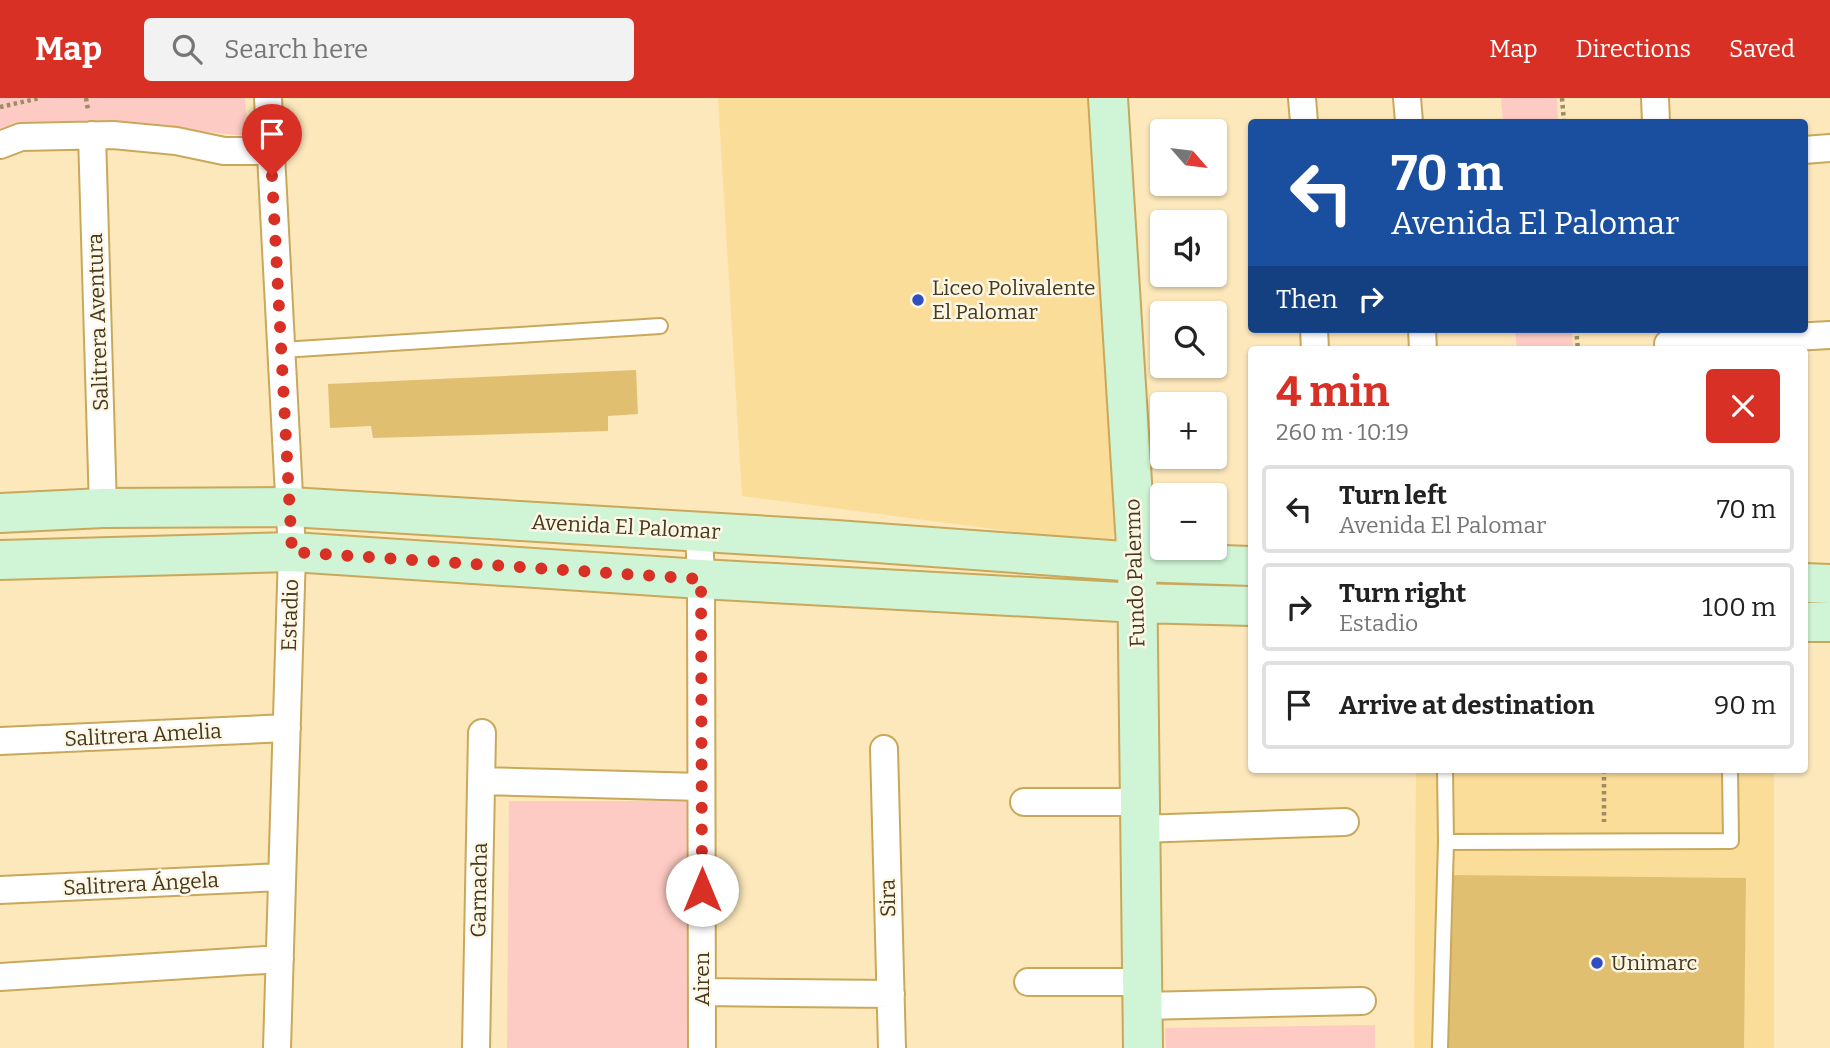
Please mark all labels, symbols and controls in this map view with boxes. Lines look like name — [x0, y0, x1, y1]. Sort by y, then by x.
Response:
search box — [144, 18, 634, 81]
text: Map — [35, 29, 102, 69]
icon: search — [168, 30, 206, 68]
text: Search here — [224, 34, 368, 65]
text: Map — [1489, 35, 1538, 63]
text: Directions — [1576, 35, 1691, 63]
text: Saved — [1729, 35, 1795, 63]
pin — [242, 104, 302, 176]
icon: arrive — [253, 115, 291, 153]
north arrow — [1150, 119, 1227, 196]
map controls — [1150, 119, 1227, 560]
text: 70 m — [1391, 144, 1503, 203]
icon: left — [1276, 147, 1367, 238]
text: Avenida El Palomar — [1391, 204, 1679, 242]
button: sound — [1150, 210, 1227, 287]
street label: Salitrera Aventura — [82, 232, 114, 411]
place label: Liceo Polivalente El Palomar — [932, 275, 1096, 325]
icon: right — [1352, 280, 1390, 318]
text: Then — [1276, 284, 1338, 315]
marker: Liceo Polivalente El Palomar — [910, 292, 926, 308]
button: search — [1150, 301, 1227, 378]
text: 4 min — [1276, 367, 1390, 417]
button: close — [1706, 369, 1780, 443]
button: + — [1150, 392, 1227, 469]
text: 260 m · 10:19 — [1276, 418, 1409, 446]
text: Turn left — [1339, 480, 1447, 511]
button: − — [1150, 483, 1227, 560]
icon: left — [1280, 490, 1318, 528]
text: 70 m — [1717, 494, 1776, 525]
street label: Fundo Palermo — [1119, 498, 1151, 648]
street label: Avenida El Palomar — [531, 509, 721, 545]
text: Avenida El Palomar — [1339, 511, 1546, 539]
street label: Estadio — [276, 578, 304, 652]
text: Turn right — [1339, 578, 1466, 609]
icon: right — [1280, 588, 1318, 626]
text: 100 m — [1702, 592, 1776, 623]
text: Estadio — [1339, 609, 1418, 637]
icon: arrive — [1280, 686, 1318, 724]
text: Arrive at destination — [1339, 690, 1594, 721]
text: 90 m — [1714, 690, 1776, 721]
street label: Salitrera Amelia — [64, 718, 223, 752]
street label: Garnacha — [465, 842, 493, 938]
position arrow — [665, 853, 739, 927]
street label: Salitrera Ángela — [62, 867, 220, 901]
street label: Sira — [875, 878, 901, 917]
place label: Unimarc — [1611, 950, 1698, 976]
street label: Airen — [689, 952, 715, 1006]
marker: Unimarc — [1589, 955, 1605, 971]

